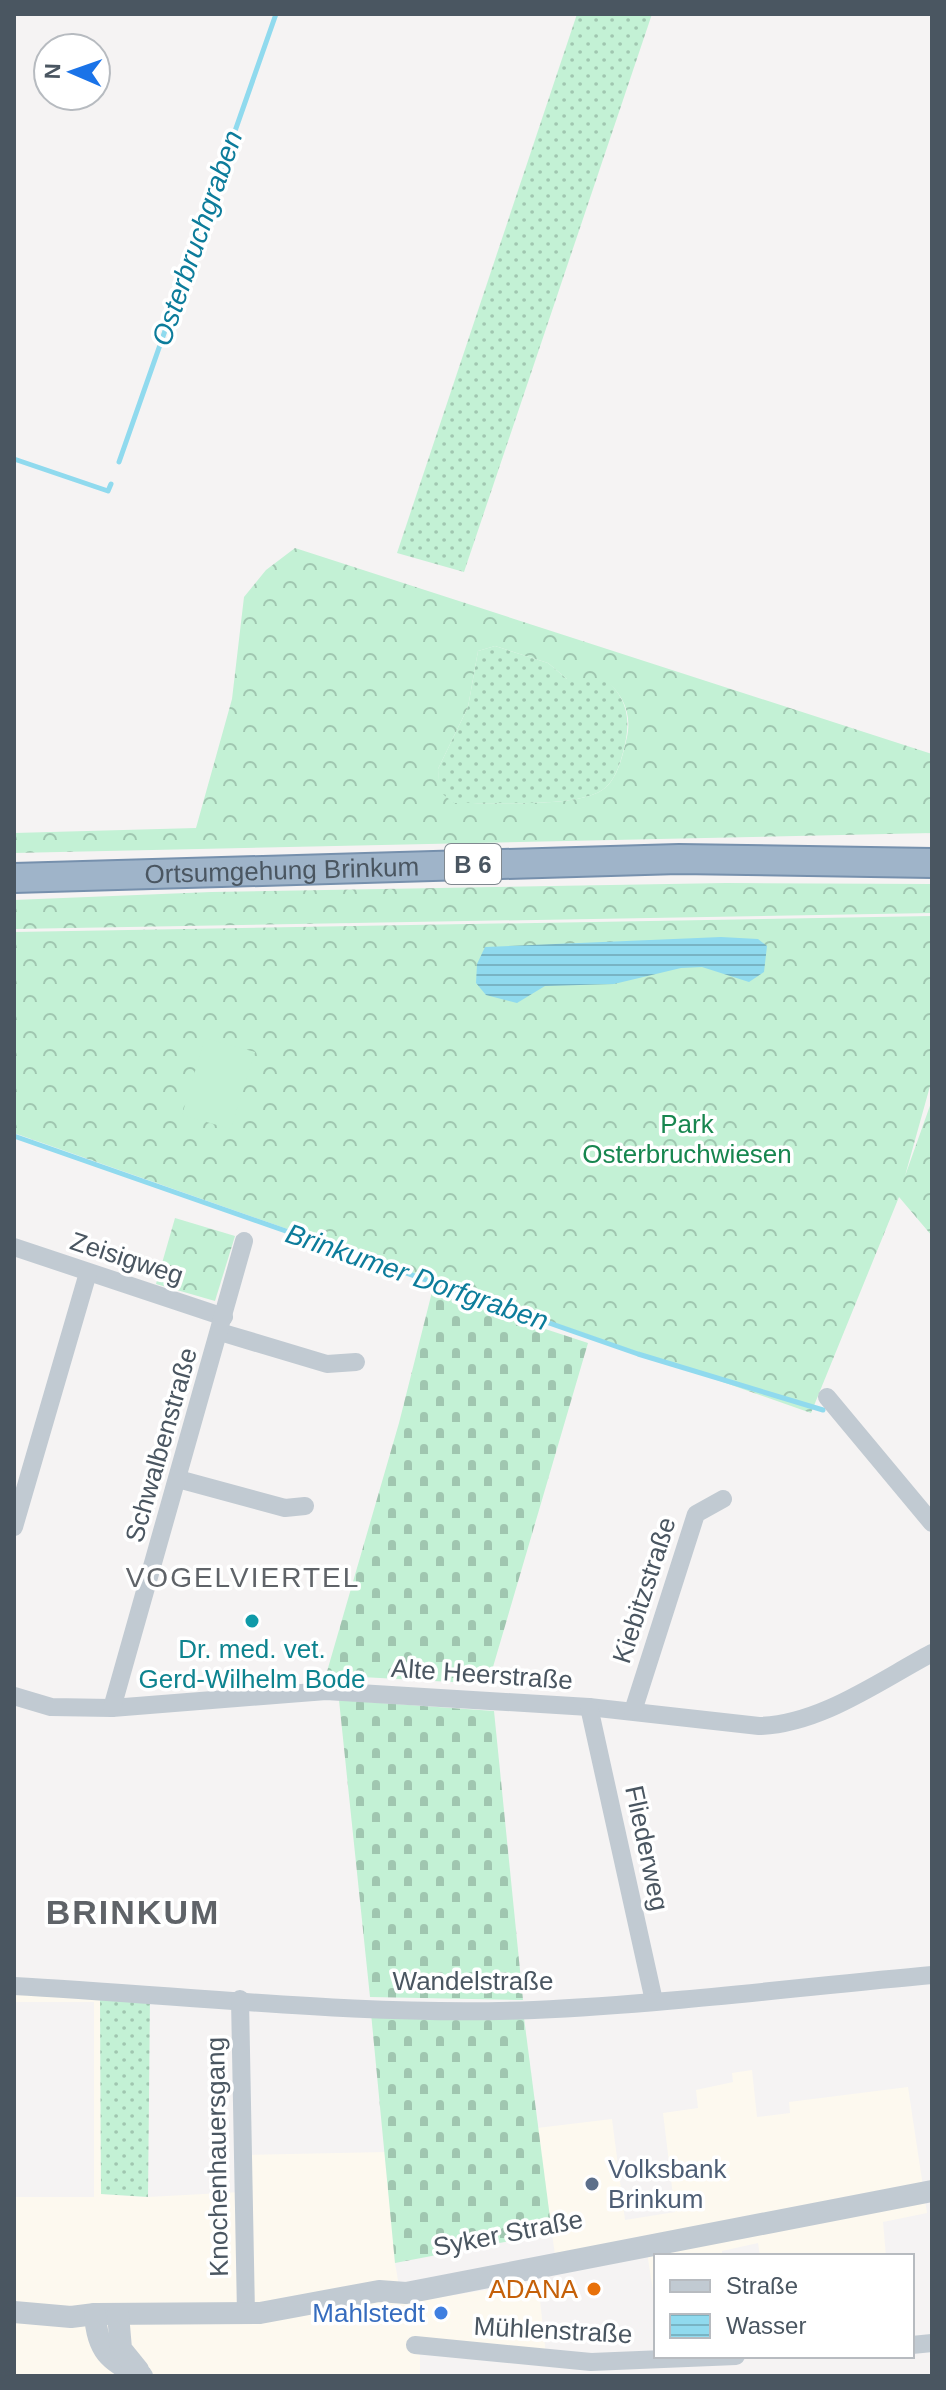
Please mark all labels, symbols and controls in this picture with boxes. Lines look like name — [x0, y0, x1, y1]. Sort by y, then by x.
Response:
north arrow — [32, 32, 112, 112]
text: N — [40, 63, 65, 80]
water label: Osterbruchgraben — [146, 126, 248, 350]
road number: B 6 — [445, 844, 501, 884]
street label: Ortsumgehung Brinkum — [144, 851, 420, 889]
park label: Park Osterbruchwiesen — [582, 1109, 792, 1169]
water label: Brinkumer Dorfgraben — [282, 1218, 552, 1336]
street label: Zeisigweg — [67, 1226, 187, 1290]
street label: Schwalbenstraße — [119, 1344, 203, 1546]
street label: Kiebitzstraße — [606, 1513, 682, 1667]
district label: VOGELVIERTEL — [126, 1562, 360, 1593]
marker: Dr. med. vet. Gerd-Wilhelm Bode — [243, 1612, 261, 1630]
place label: Dr. med. vet. Gerd-Wilhelm Bode — [139, 1634, 365, 1694]
street label: Alte Heerstraße — [390, 1653, 574, 1695]
street label: Fliederweg — [619, 1783, 675, 1913]
district label: BRINKUM — [46, 1893, 220, 1931]
street label: Wandelstraße — [393, 1966, 553, 1996]
street label: Knochenhauersgang — [200, 2037, 234, 2277]
place label: Volksbank Brinkum — [608, 2154, 728, 2214]
marker: Volksbank Brinkum — [583, 2175, 601, 2193]
street label: Syker Straße — [431, 2204, 585, 2262]
legend — [654, 2254, 914, 2358]
text: Straße — [726, 2272, 798, 2299]
place label: ADANA — [488, 2274, 579, 2304]
marker: ADANA — [585, 2280, 603, 2298]
place label: Mahlstedt — [312, 2298, 426, 2328]
marker: Mahlstedt — [432, 2304, 450, 2322]
street label: Mühlenstraße — [473, 2311, 633, 2349]
text: Wasser — [726, 2312, 806, 2339]

